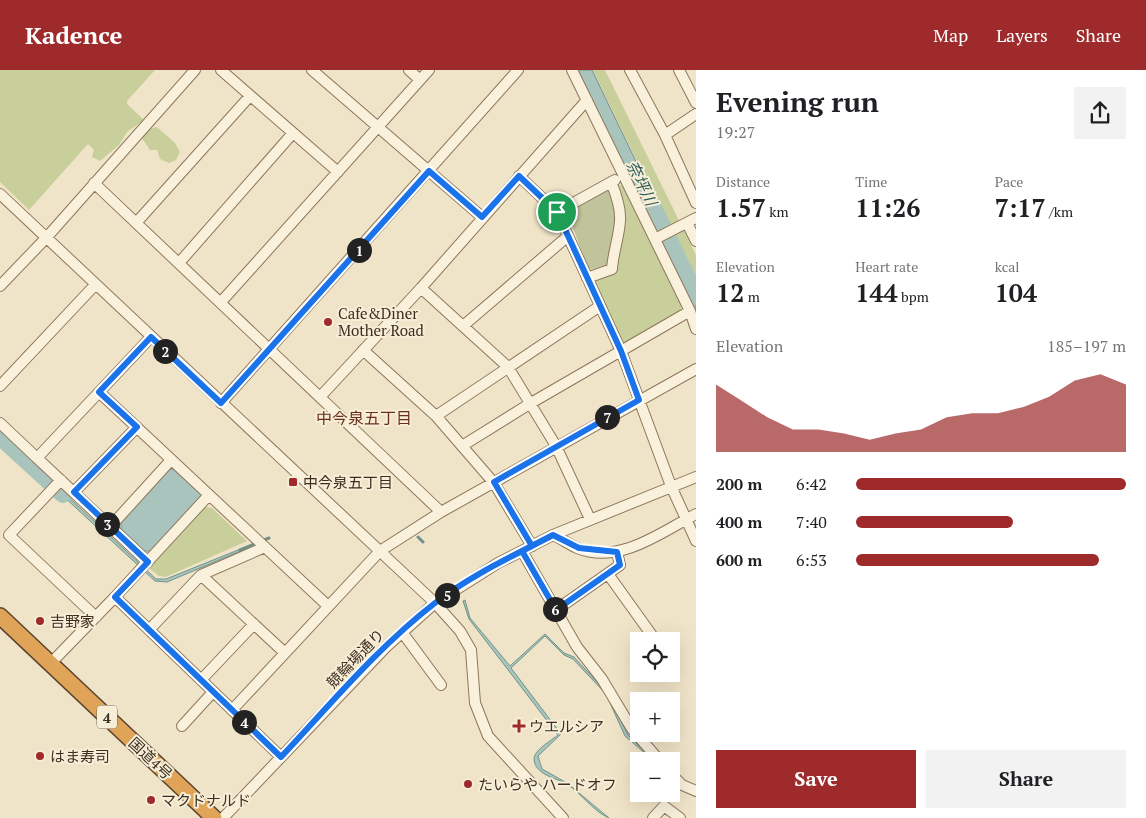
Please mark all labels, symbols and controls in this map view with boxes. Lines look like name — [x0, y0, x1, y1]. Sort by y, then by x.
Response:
text: Kadence — [25, 19, 122, 51]
text: Map — [933, 23, 968, 47]
text: Layers — [996, 23, 1048, 47]
text: Share — [1076, 23, 1121, 47]
text: Evening run — [716, 83, 879, 120]
button: share — [1074, 87, 1126, 139]
text: 19:27 — [716, 121, 755, 143]
water label: 奈坪川 — [622, 157, 663, 211]
text: Distance — [716, 172, 770, 191]
text: Time — [855, 172, 887, 191]
text: Pace — [995, 172, 1023, 191]
pin — [536, 191, 578, 233]
text: 1.57 — [716, 191, 766, 224]
text: 11:26 — [855, 191, 920, 224]
text: 7:17 — [995, 191, 1046, 224]
icon: arrive — [543, 198, 571, 226]
text: km — [766, 202, 789, 221]
text: /km — [1046, 202, 1073, 221]
pin: 1 — [346, 238, 372, 262]
text: 1 — [356, 241, 363, 260]
text: Elevation — [716, 257, 775, 276]
text: Heart rate — [855, 257, 918, 276]
text: kcal — [995, 257, 1020, 276]
text: 12 — [716, 276, 744, 309]
text: 144 — [855, 276, 898, 309]
text: 104 — [995, 276, 1037, 309]
text: m — [744, 287, 760, 306]
text: bpm — [898, 287, 929, 306]
place label: Cafe&Diner Mother Road — [338, 303, 424, 340]
marker: Cafe&Diner Mother Road — [322, 316, 334, 328]
text: Elevation — [716, 335, 783, 357]
text: 185–197 m — [1047, 335, 1126, 357]
pin: 2 — [152, 338, 178, 364]
text: 2 — [162, 342, 169, 361]
pin: 7 — [594, 404, 620, 430]
district label: 中今泉五丁目 — [316, 407, 412, 429]
text: 7 — [604, 408, 611, 427]
place label: 中今泉五丁目 — [303, 472, 393, 492]
text: 200 m — [716, 473, 762, 495]
text: 6:42 — [796, 473, 827, 495]
marker: 中今泉五丁目 — [287, 476, 299, 488]
text: 400 m — [716, 511, 762, 533]
text: 7:40 — [796, 511, 827, 533]
pin: 3 — [94, 512, 120, 536]
text: 3 — [104, 515, 111, 534]
text: 600 m — [716, 549, 762, 571]
text: 6:53 — [796, 549, 827, 571]
pin: 5 — [434, 582, 460, 608]
text: 5 — [444, 586, 451, 605]
pin: 6 — [542, 596, 568, 622]
text: 6 — [552, 600, 559, 619]
place label: 吉野家 — [50, 611, 95, 631]
marker: 吉野家 — [34, 615, 46, 627]
street label: 競輪場通り — [322, 624, 388, 692]
map controls — [630, 632, 680, 802]
button: locate — [630, 632, 680, 682]
button: + — [630, 692, 680, 742]
road number: 4 — [97, 706, 117, 729]
pin: 4 — [232, 710, 256, 734]
text: 4 — [241, 713, 248, 732]
place label: ウエルシア — [529, 716, 604, 736]
marker: ウエルシア — [513, 720, 525, 732]
street label: 国道4号 — [125, 733, 177, 783]
place label: はま寿司 — [50, 746, 110, 766]
marker: はま寿司 — [34, 750, 46, 762]
button: Save — [716, 750, 916, 808]
button: Share — [926, 750, 1126, 808]
button: − — [630, 752, 680, 802]
place label: たいらや ハードオフ — [478, 774, 617, 794]
marker: たいらや ハードオフ — [462, 778, 474, 790]
place label: マクドナルド — [161, 790, 251, 810]
marker: マクドナルド — [145, 794, 157, 806]

